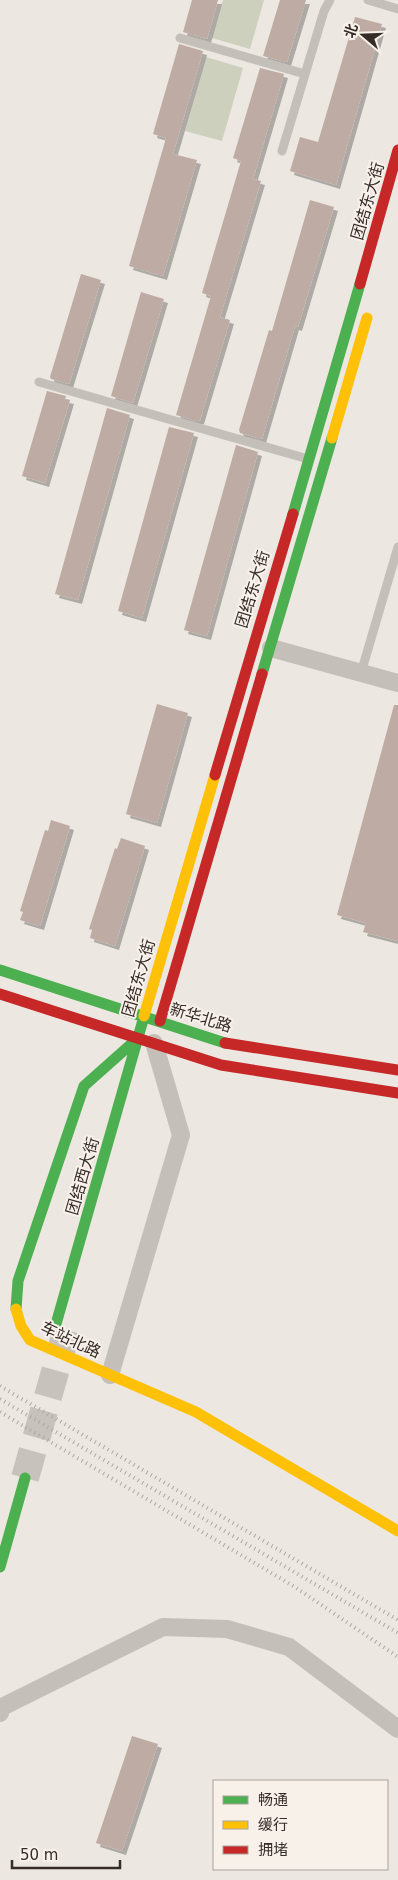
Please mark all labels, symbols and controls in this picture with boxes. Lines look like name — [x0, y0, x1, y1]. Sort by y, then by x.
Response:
north arrow — [338, 10, 388, 60]
text: 北 — [341, 22, 361, 40]
street label: 团结东大街 — [347, 160, 388, 242]
street label: 团结东大街 — [232, 548, 273, 630]
street label: 团结东大街 — [118, 937, 159, 1019]
street label: 新华北路 — [167, 999, 234, 1036]
street label: 团结西大街 — [62, 1135, 103, 1217]
street label: 车站北路 — [38, 1317, 104, 1362]
legend — [213, 1780, 388, 1870]
text: 畅通 — [258, 1791, 288, 1809]
text: 缓行 — [258, 1816, 288, 1834]
scale bar — [12, 1838, 120, 1870]
text: 拥堵 — [258, 1841, 288, 1859]
text: 50 m — [20, 1846, 58, 1864]

